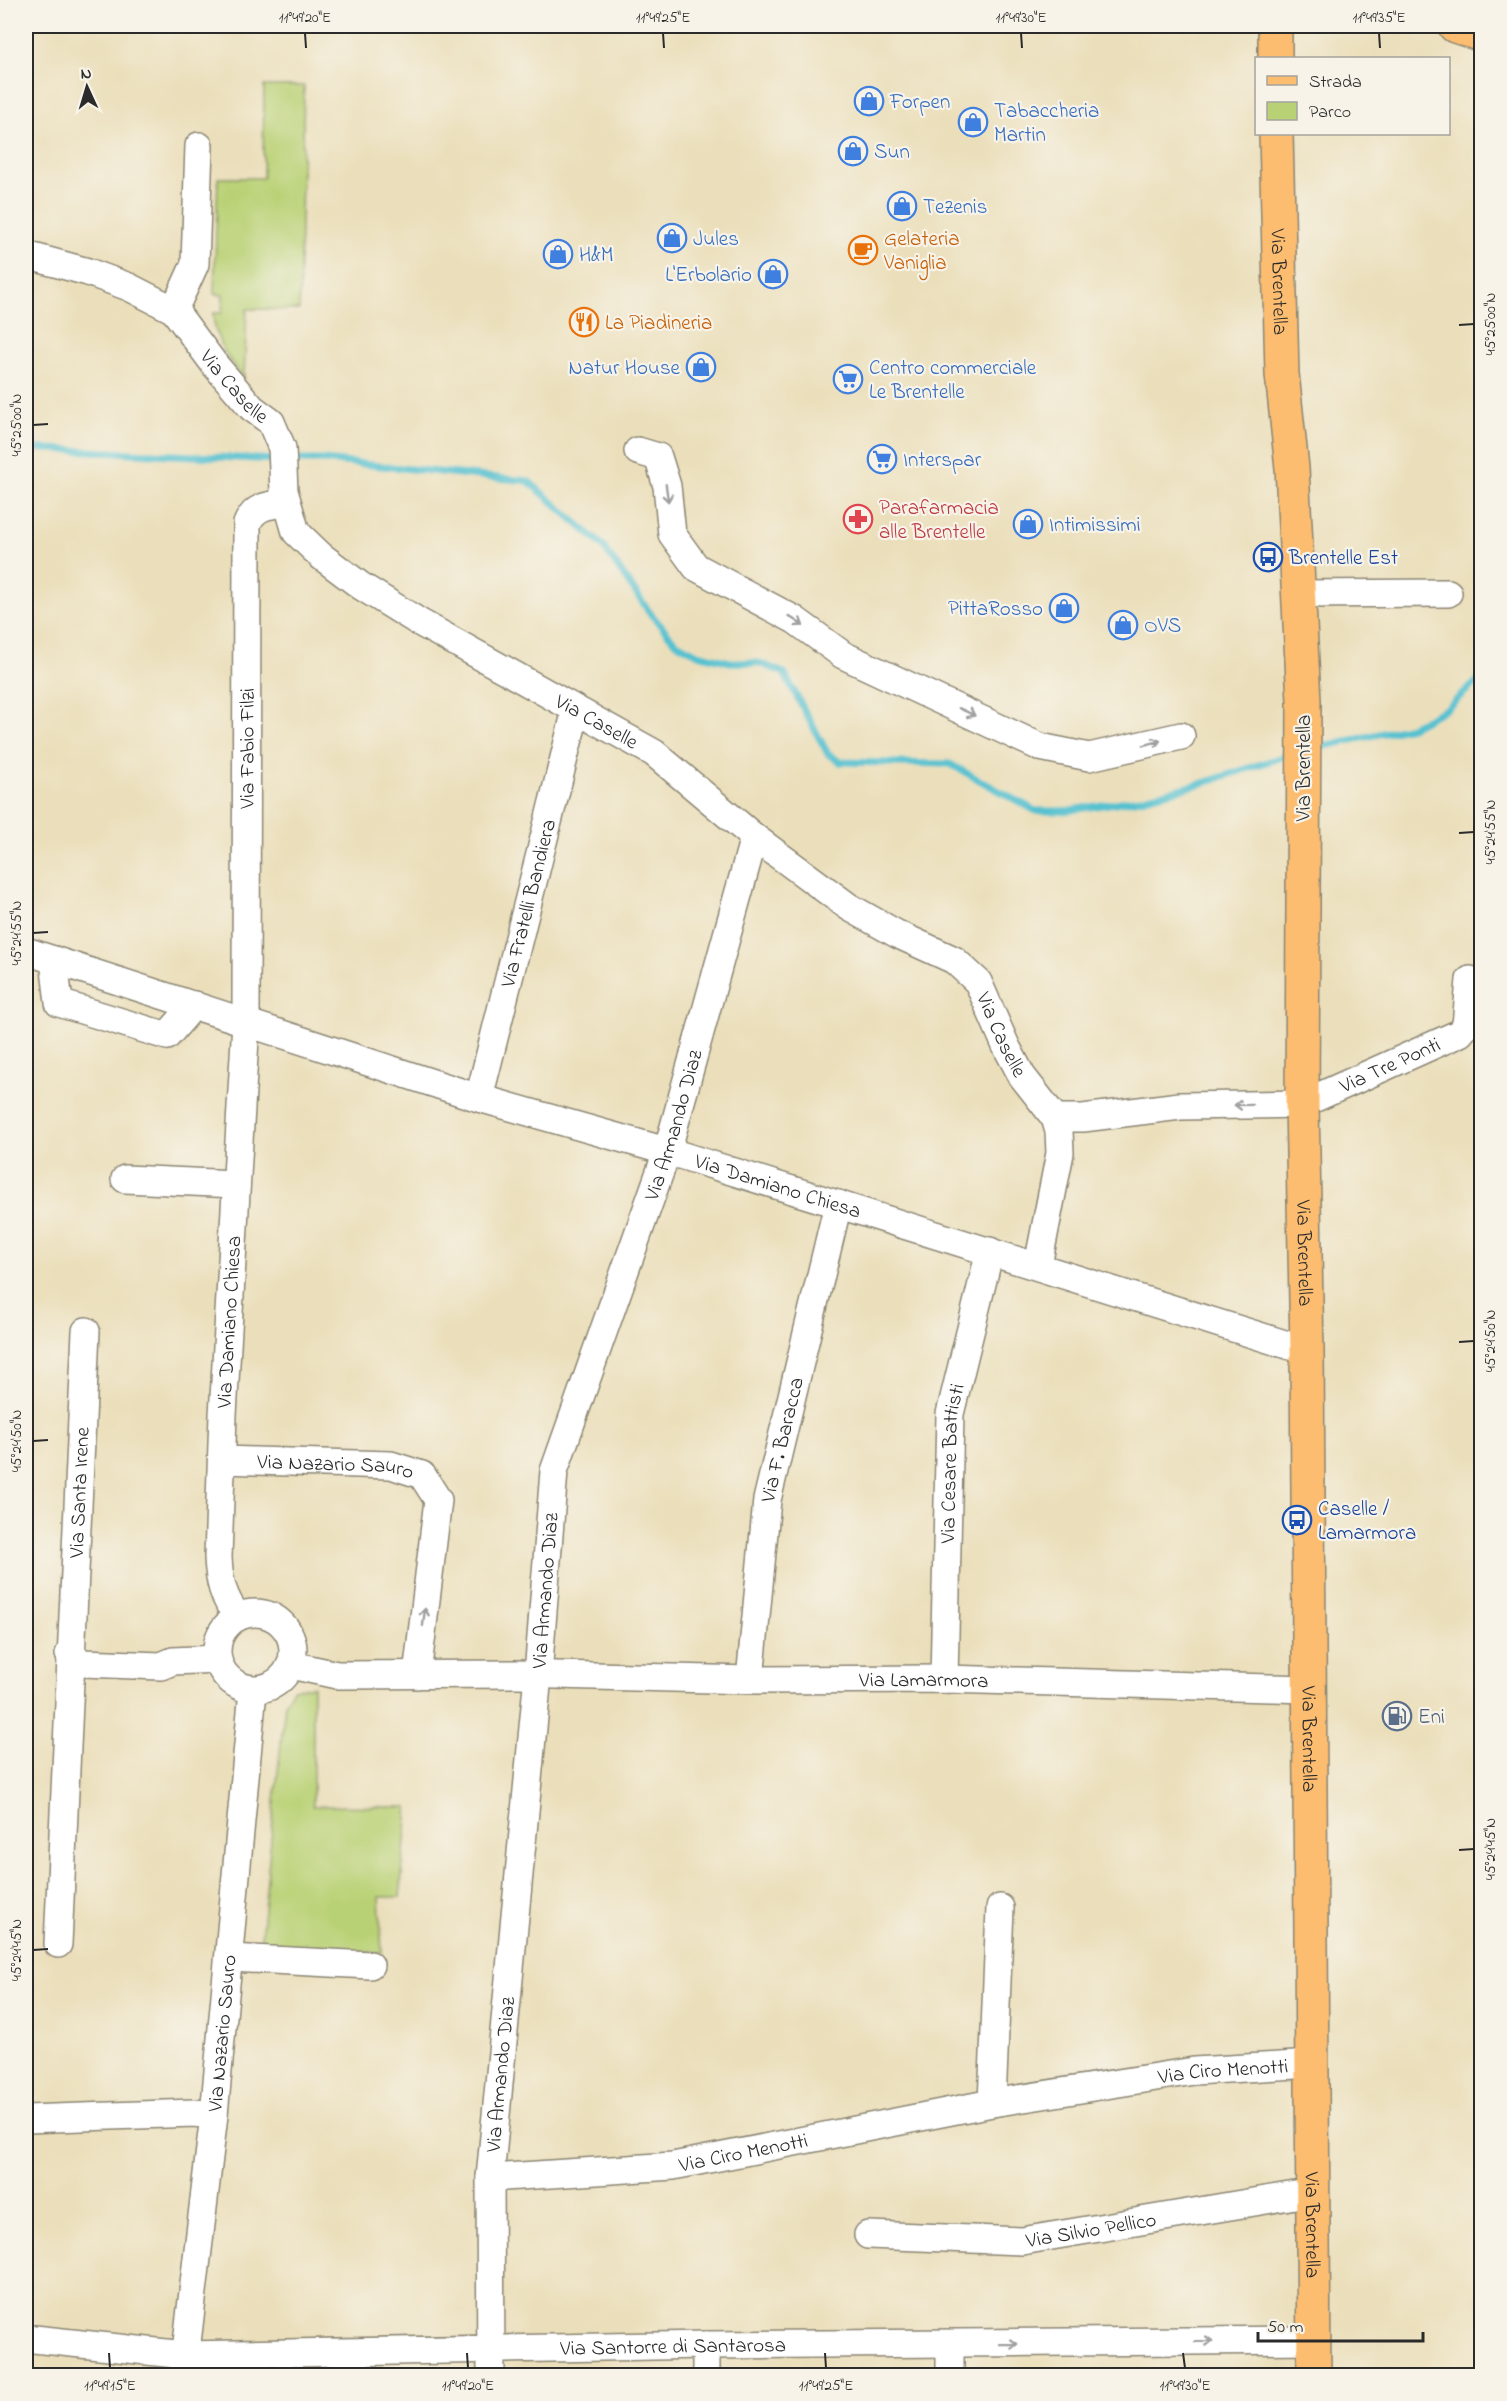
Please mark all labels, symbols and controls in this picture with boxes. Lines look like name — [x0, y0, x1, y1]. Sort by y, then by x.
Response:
text: 11°49'20"E — [279, 7, 331, 29]
text: 11°49'25"E — [636, 7, 690, 29]
text: 11°49'30"E — [995, 7, 1047, 29]
text: 11°49'35"E — [1352, 7, 1406, 29]
north arrow — [57, 57, 117, 117]
legend — [1255, 57, 1450, 135]
text: N — [80, 62, 93, 86]
text: Strada — [1309, 70, 1362, 96]
shop icon: Forpen — [853, 85, 885, 117]
place label: Forpen — [889, 88, 950, 118]
place label: Tabaccheria Martin — [994, 97, 1099, 151]
text: Parco — [1309, 100, 1351, 126]
shop icon: Tabaccheria Martin — [957, 106, 989, 138]
shop icon: Sun — [837, 135, 869, 167]
place label: Sun — [874, 138, 910, 168]
shop icon: Tezenis — [886, 190, 918, 222]
place label: Tezenis — [923, 193, 987, 223]
shop icon: Jules — [656, 222, 688, 254]
place label: Jules — [693, 225, 739, 255]
place label: Gelateria Vaniglia — [883, 225, 960, 281]
street label: Via Brentella — [1261, 227, 1294, 336]
cafe icon: Gelateria Vaniglia — [847, 234, 879, 266]
shop icon: H&M — [542, 238, 574, 270]
place label: H&M — [579, 241, 614, 271]
shop icon: L'Erbolario — [757, 258, 789, 290]
place label: L'Erbolario — [665, 261, 752, 291]
text: 45°25'00"N — [1480, 293, 1502, 356]
restaurant icon: La Piadineria — [568, 306, 600, 338]
place label: La Piadineria — [605, 309, 712, 339]
street label: Via Caselle — [191, 343, 274, 432]
shop icon: Natur House — [685, 351, 717, 383]
place label: Natur House — [569, 354, 681, 384]
place label: Centro commerciale Le Brentelle — [869, 354, 1037, 408]
supermarket icon: Centro commerciale Le Brentelle — [832, 363, 864, 395]
text: 45°25'00"N — [6, 394, 28, 457]
supermarket icon: Interspar — [866, 443, 898, 475]
place label: Interspar — [903, 446, 982, 476]
one-way arrow — [662, 483, 673, 503]
place label: Parafarmacia alle Brentelle — [879, 494, 999, 548]
pharmacy icon: Parafarmacia alle Brentelle — [842, 503, 874, 535]
shop icon: Intimissimi — [1012, 508, 1044, 540]
place label: Intimissimi — [1049, 511, 1140, 541]
bus stop icon: Brentelle Est — [1252, 541, 1284, 573]
place label: Brentelle Est — [1288, 544, 1398, 574]
shop icon: PittaRosso — [1048, 592, 1080, 624]
place label: PittaRosso — [948, 595, 1043, 625]
shop icon: OVS — [1107, 609, 1139, 641]
place label: OVS — [1144, 612, 1181, 642]
one-way arrow — [787, 615, 803, 627]
street label: Via Caselle — [548, 687, 643, 758]
street label: Via Fabio Filzi — [233, 688, 264, 810]
one-way arrow — [958, 707, 976, 719]
street label: Via Brentella — [1290, 715, 1320, 822]
one-way arrow — [1142, 737, 1161, 749]
text: 45°24'55"N — [1480, 800, 1502, 864]
street label: Via Fratelli Bandiera — [494, 816, 565, 992]
text: 45°24'55"N — [6, 901, 28, 965]
street label: Via Caselle — [967, 987, 1033, 1084]
street label: Via Tre Ponti — [1334, 1031, 1446, 1103]
street label: Via Armando Diaz — [638, 1046, 712, 1206]
one-way arrow — [1234, 1099, 1254, 1111]
street label: Via Damiano Chiesa — [690, 1147, 864, 1228]
street label: Via Brentella — [1287, 1198, 1319, 1307]
street label: Via Damiano Chiesa — [210, 1235, 250, 1410]
text: 45°24'50"N — [1480, 1310, 1502, 1372]
street label: Via F. Baracca — [754, 1374, 813, 1507]
street label: Via Cesare Battisti — [934, 1381, 974, 1545]
text: 45°24'50"N — [6, 1410, 28, 1472]
street label: Via Santa Irene — [63, 1426, 99, 1560]
street label: Via Nazario Sauro — [256, 1448, 418, 1488]
place label: Caselle / Lamarmora — [1318, 1495, 1416, 1549]
bus stop icon: Caselle / Lamarmora — [1281, 1504, 1313, 1536]
street label: Via Armando Diaz — [525, 1512, 568, 1671]
one-way arrow — [418, 1608, 429, 1627]
street label: Via Lamarmora — [858, 1666, 989, 1697]
street label: Via Brentella — [1292, 1685, 1323, 1792]
fuel station icon: Eni — [1381, 1700, 1413, 1732]
place label: Eni — [1418, 1703, 1445, 1733]
text: 45°24'45"N — [1480, 1818, 1502, 1880]
text: 45°24'45"N — [6, 1919, 28, 1981]
street label: Via Nazario Sauro — [201, 1953, 246, 2114]
street label: Via Armando Diaz — [479, 1995, 524, 2155]
street label: Via Ciro Menotti — [1155, 2052, 1289, 2094]
street label: Via Ciro Menotti — [676, 2127, 811, 2182]
street label: Via Brentella — [1296, 2171, 1326, 2278]
street label: Via Silvio Pellico — [1023, 2206, 1159, 2257]
scale bar — [1258, 2305, 1423, 2343]
text: 50 m — [1267, 2315, 1304, 2341]
street label: Via Santorre di Santarosa — [559, 2331, 786, 2365]
one-way arrow — [1193, 2335, 1213, 2347]
one-way arrow — [998, 2338, 1018, 2350]
text: 11°49'15"E — [84, 2375, 136, 2397]
text: 11°49'20"E — [442, 2375, 494, 2397]
text: 11°49'25"E — [799, 2375, 853, 2397]
text: 11°49'30"E — [1159, 2375, 1211, 2397]

